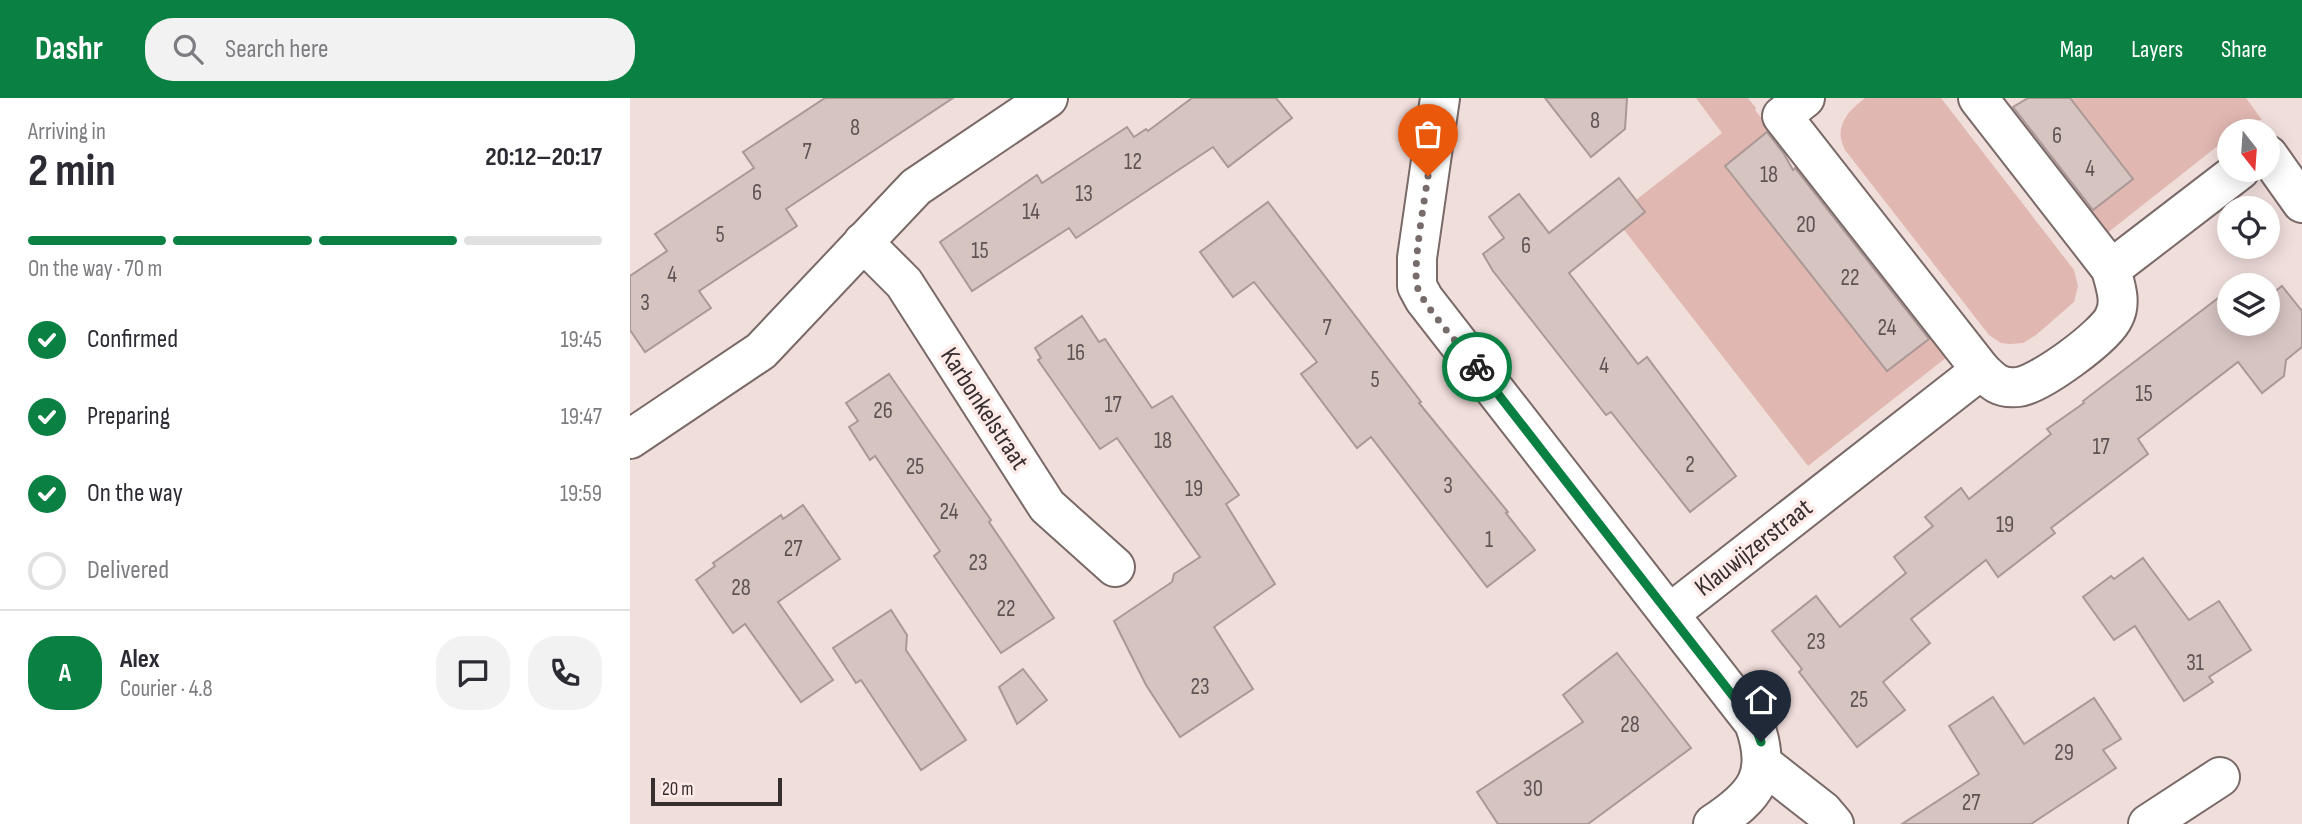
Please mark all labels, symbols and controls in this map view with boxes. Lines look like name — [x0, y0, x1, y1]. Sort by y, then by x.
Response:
search box — [145, 18, 635, 81]
text: Dashr — [35, 29, 103, 69]
icon: search — [169, 30, 207, 68]
text: Search here — [225, 34, 328, 65]
text: Map — [2060, 35, 2093, 64]
text: Layers — [2131, 35, 2183, 64]
text: Share — [2221, 35, 2267, 64]
pin — [1398, 104, 1458, 176]
house number: 8 — [1590, 107, 1600, 135]
house number: 8 — [850, 114, 860, 142]
icon: bag — [1409, 115, 1447, 153]
text: Arriving in — [28, 118, 106, 146]
north arrow — [2217, 119, 2280, 182]
map controls — [2217, 119, 2280, 336]
house number: 6 — [2052, 122, 2062, 150]
house number: 7 — [802, 138, 812, 166]
text: 20:12–20:17 — [485, 142, 602, 173]
text: 2 min — [28, 144, 116, 199]
house number: 12 — [1124, 148, 1142, 176]
house number: 4 — [2085, 155, 2095, 183]
house number: 18 — [1760, 161, 1778, 189]
house number: 6 — [752, 179, 762, 207]
house number: 13 — [1075, 180, 1093, 208]
button: locate — [2217, 196, 2280, 259]
house number: 14 — [1022, 198, 1040, 226]
house number: 20 — [1796, 211, 1816, 239]
house number: 5 — [715, 221, 725, 249]
house number: 6 — [1521, 232, 1531, 260]
house number: 15 — [971, 237, 989, 265]
text: On the way · 70 m — [28, 255, 162, 283]
house number: 4 — [667, 261, 677, 289]
house number: 22 — [1841, 264, 1859, 292]
button: layers — [2217, 273, 2280, 336]
house number: 3 — [640, 289, 650, 317]
house number: 7 — [1322, 314, 1332, 342]
house number: 24 — [1878, 314, 1897, 342]
icon: check — [28, 321, 66, 359]
text: Confirmed — [87, 324, 178, 355]
text: 19:45 — [561, 326, 602, 354]
courier — [1442, 332, 1512, 402]
house number: 16 — [1067, 339, 1085, 367]
street label: Karbonkelstraat — [933, 342, 1035, 476]
icon: bike — [1458, 348, 1496, 386]
house number: 4 — [1599, 352, 1609, 380]
house number: 5 — [1370, 366, 1380, 394]
house number: 15 — [2135, 380, 2153, 408]
house number: 17 — [1104, 391, 1122, 419]
house number: 26 — [873, 397, 893, 425]
icon: check — [28, 398, 66, 436]
text: Preparing — [87, 401, 170, 432]
text: 19:47 — [561, 403, 602, 431]
house number: 18 — [1154, 427, 1172, 455]
house number: 17 — [2092, 433, 2110, 461]
house number: 2 — [1685, 451, 1695, 479]
house number: 25 — [906, 453, 924, 481]
house number: 3 — [1443, 472, 1453, 500]
icon: check — [28, 475, 66, 513]
house number: 19 — [1185, 475, 1203, 503]
text: On the way — [87, 478, 183, 509]
text: 19:59 — [560, 480, 602, 508]
street label: Klauwijzerstraat — [1689, 493, 1819, 603]
house number: 24 — [940, 498, 959, 526]
house number: 19 — [1996, 511, 2014, 539]
house number: 1 — [1485, 526, 1493, 554]
house number: 27 — [784, 535, 802, 563]
house number: 23 — [968, 549, 988, 577]
text: Delivered — [87, 555, 169, 586]
house number: 28 — [731, 574, 751, 602]
house number: 22 — [997, 595, 1015, 623]
house number: 23 — [1806, 628, 1826, 656]
button: chat — [436, 636, 510, 710]
button: phone — [528, 636, 602, 710]
text: Alex — [120, 644, 160, 675]
house number: 31 — [2186, 649, 2204, 677]
text: A — [59, 658, 71, 689]
pin — [1731, 670, 1791, 742]
house number: 23 — [1190, 673, 1210, 701]
text: Courier · 4.8 — [120, 675, 213, 703]
icon: home — [1742, 681, 1780, 719]
house number: 25 — [1850, 686, 1868, 714]
house number: 28 — [1620, 711, 1640, 739]
house number: 29 — [2054, 739, 2074, 767]
scale bar — [651, 775, 782, 807]
house number: 30 — [1523, 775, 1543, 803]
text: 20 m — [662, 778, 694, 801]
house number: 27 — [1962, 789, 1980, 817]

